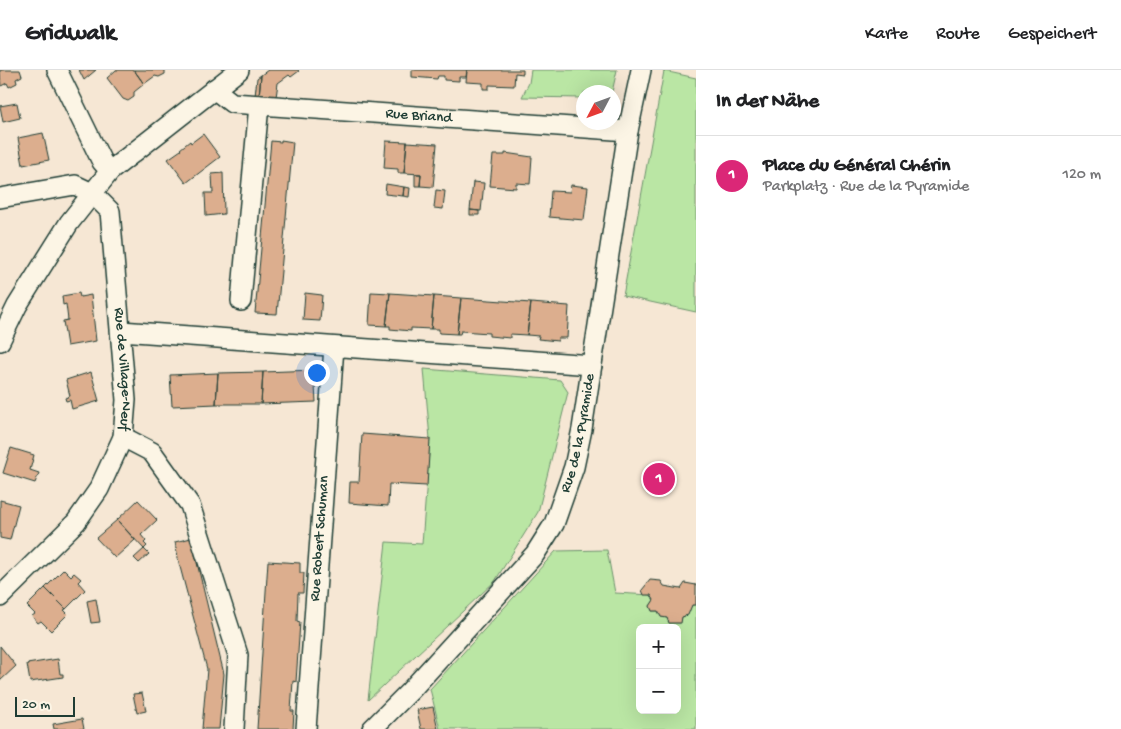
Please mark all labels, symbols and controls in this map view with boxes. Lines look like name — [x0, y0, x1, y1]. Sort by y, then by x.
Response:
text: Gridwalk — [25, 20, 116, 49]
text: Karte — [865, 24, 908, 45]
text: Route — [936, 24, 980, 45]
text: Gespeichert — [1008, 24, 1096, 45]
north arrow — [576, 85, 621, 130]
text: In der Nähe — [716, 90, 819, 115]
street label: Rue Briand — [385, 105, 454, 128]
text: Place du Général Chérin — [763, 155, 950, 178]
text: 1 — [729, 166, 735, 185]
text: 120 m — [1062, 166, 1101, 185]
text: Parkplatz · Rue de la Pyramide — [763, 178, 969, 197]
street label: Rue de Village-Neuf — [109, 307, 135, 433]
your location — [304, 360, 330, 386]
street label: Rue de la Pyramide — [557, 372, 599, 495]
pin: 1 — [643, 460, 675, 498]
street label: Rue Robert Schuman — [306, 475, 334, 602]
map controls — [636, 624, 681, 714]
button: + — [636, 624, 681, 669]
button: − — [636, 669, 681, 714]
scale bar — [15, 694, 75, 717]
text: 20 m — [22, 697, 50, 714]

